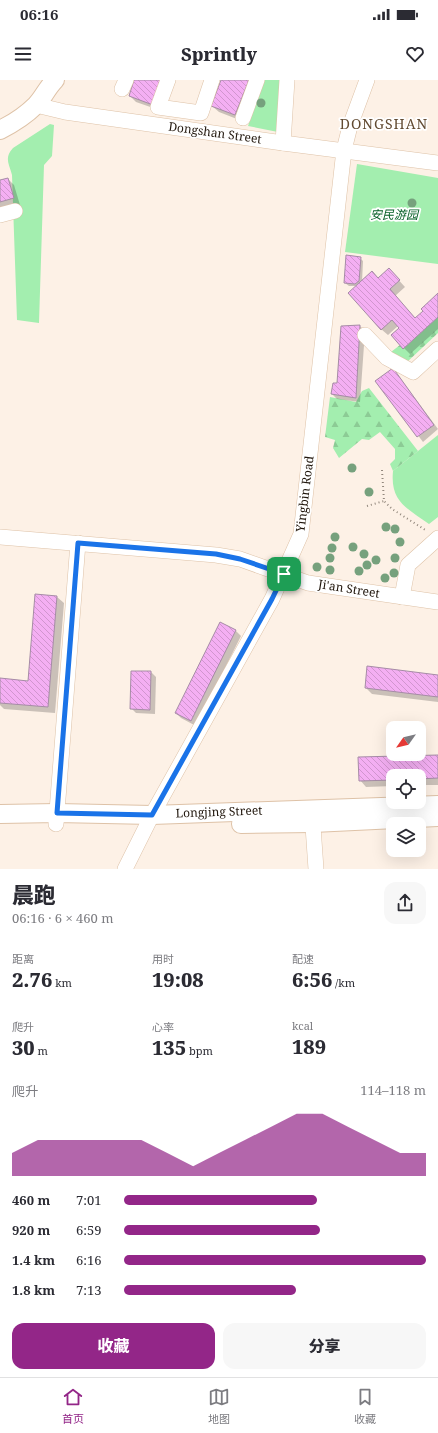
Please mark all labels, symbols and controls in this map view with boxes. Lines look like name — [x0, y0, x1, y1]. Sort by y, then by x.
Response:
text: 06:16 — [20, 4, 58, 24]
text: Sprintly — [181, 42, 257, 66]
icon: menu — [12, 43, 34, 65]
icon: heart — [404, 43, 426, 65]
district label: DONGSHAN — [340, 114, 428, 133]
street label: Dongshan Street — [167, 118, 263, 147]
park label: 安民游园 — [370, 206, 420, 223]
street label: Yingbin Road — [291, 454, 318, 534]
pin — [267, 557, 301, 591]
icon: arrive — [273, 563, 295, 585]
street label: Ji'an Street — [316, 575, 381, 602]
north arrow — [386, 721, 426, 761]
map controls — [386, 721, 426, 857]
button: locate — [386, 769, 426, 809]
street label: Longjing Street — [175, 801, 263, 822]
button: layers — [386, 817, 426, 857]
text: 晨跑 — [12, 879, 56, 909]
button: share — [384, 882, 426, 924]
text: 06:16 · 6 × 460 m — [12, 909, 114, 927]
text: 距离 — [12, 951, 34, 966]
text: 用时 — [152, 951, 174, 966]
text: 配速 — [292, 951, 314, 966]
text: 2.76 — [12, 966, 52, 993]
text: 19:08 — [152, 966, 204, 993]
text: 6:56 — [292, 966, 332, 993]
text: km — [52, 975, 72, 990]
text: /km — [332, 975, 355, 990]
text: kcal — [292, 1018, 313, 1033]
text: 爬升 — [12, 1019, 34, 1034]
text: 心率 — [152, 1019, 174, 1034]
text: 189 — [292, 1033, 326, 1060]
text: 30 — [12, 1034, 35, 1061]
text: 135 — [152, 1034, 186, 1061]
text: m — [35, 1043, 48, 1058]
text: bpm — [186, 1043, 213, 1058]
text: 114–118 m — [360, 1081, 426, 1099]
text: 爬升 — [12, 1082, 38, 1100]
text: 460 m — [12, 1191, 50, 1209]
text: 7:01 — [76, 1191, 102, 1209]
text: 920 m — [12, 1221, 50, 1239]
text: 6:59 — [76, 1221, 102, 1239]
text: 1.4 km — [12, 1251, 55, 1269]
text: 6:16 — [76, 1251, 102, 1269]
text: 1.8 km — [12, 1281, 55, 1299]
text: 7:13 — [76, 1281, 102, 1299]
button: 收藏 — [12, 1323, 215, 1369]
button: 分享 — [223, 1323, 426, 1369]
tab: 首页 — [62, 1386, 84, 1426]
tab: 地图 — [208, 1386, 230, 1426]
tab: 收藏 — [354, 1386, 376, 1426]

